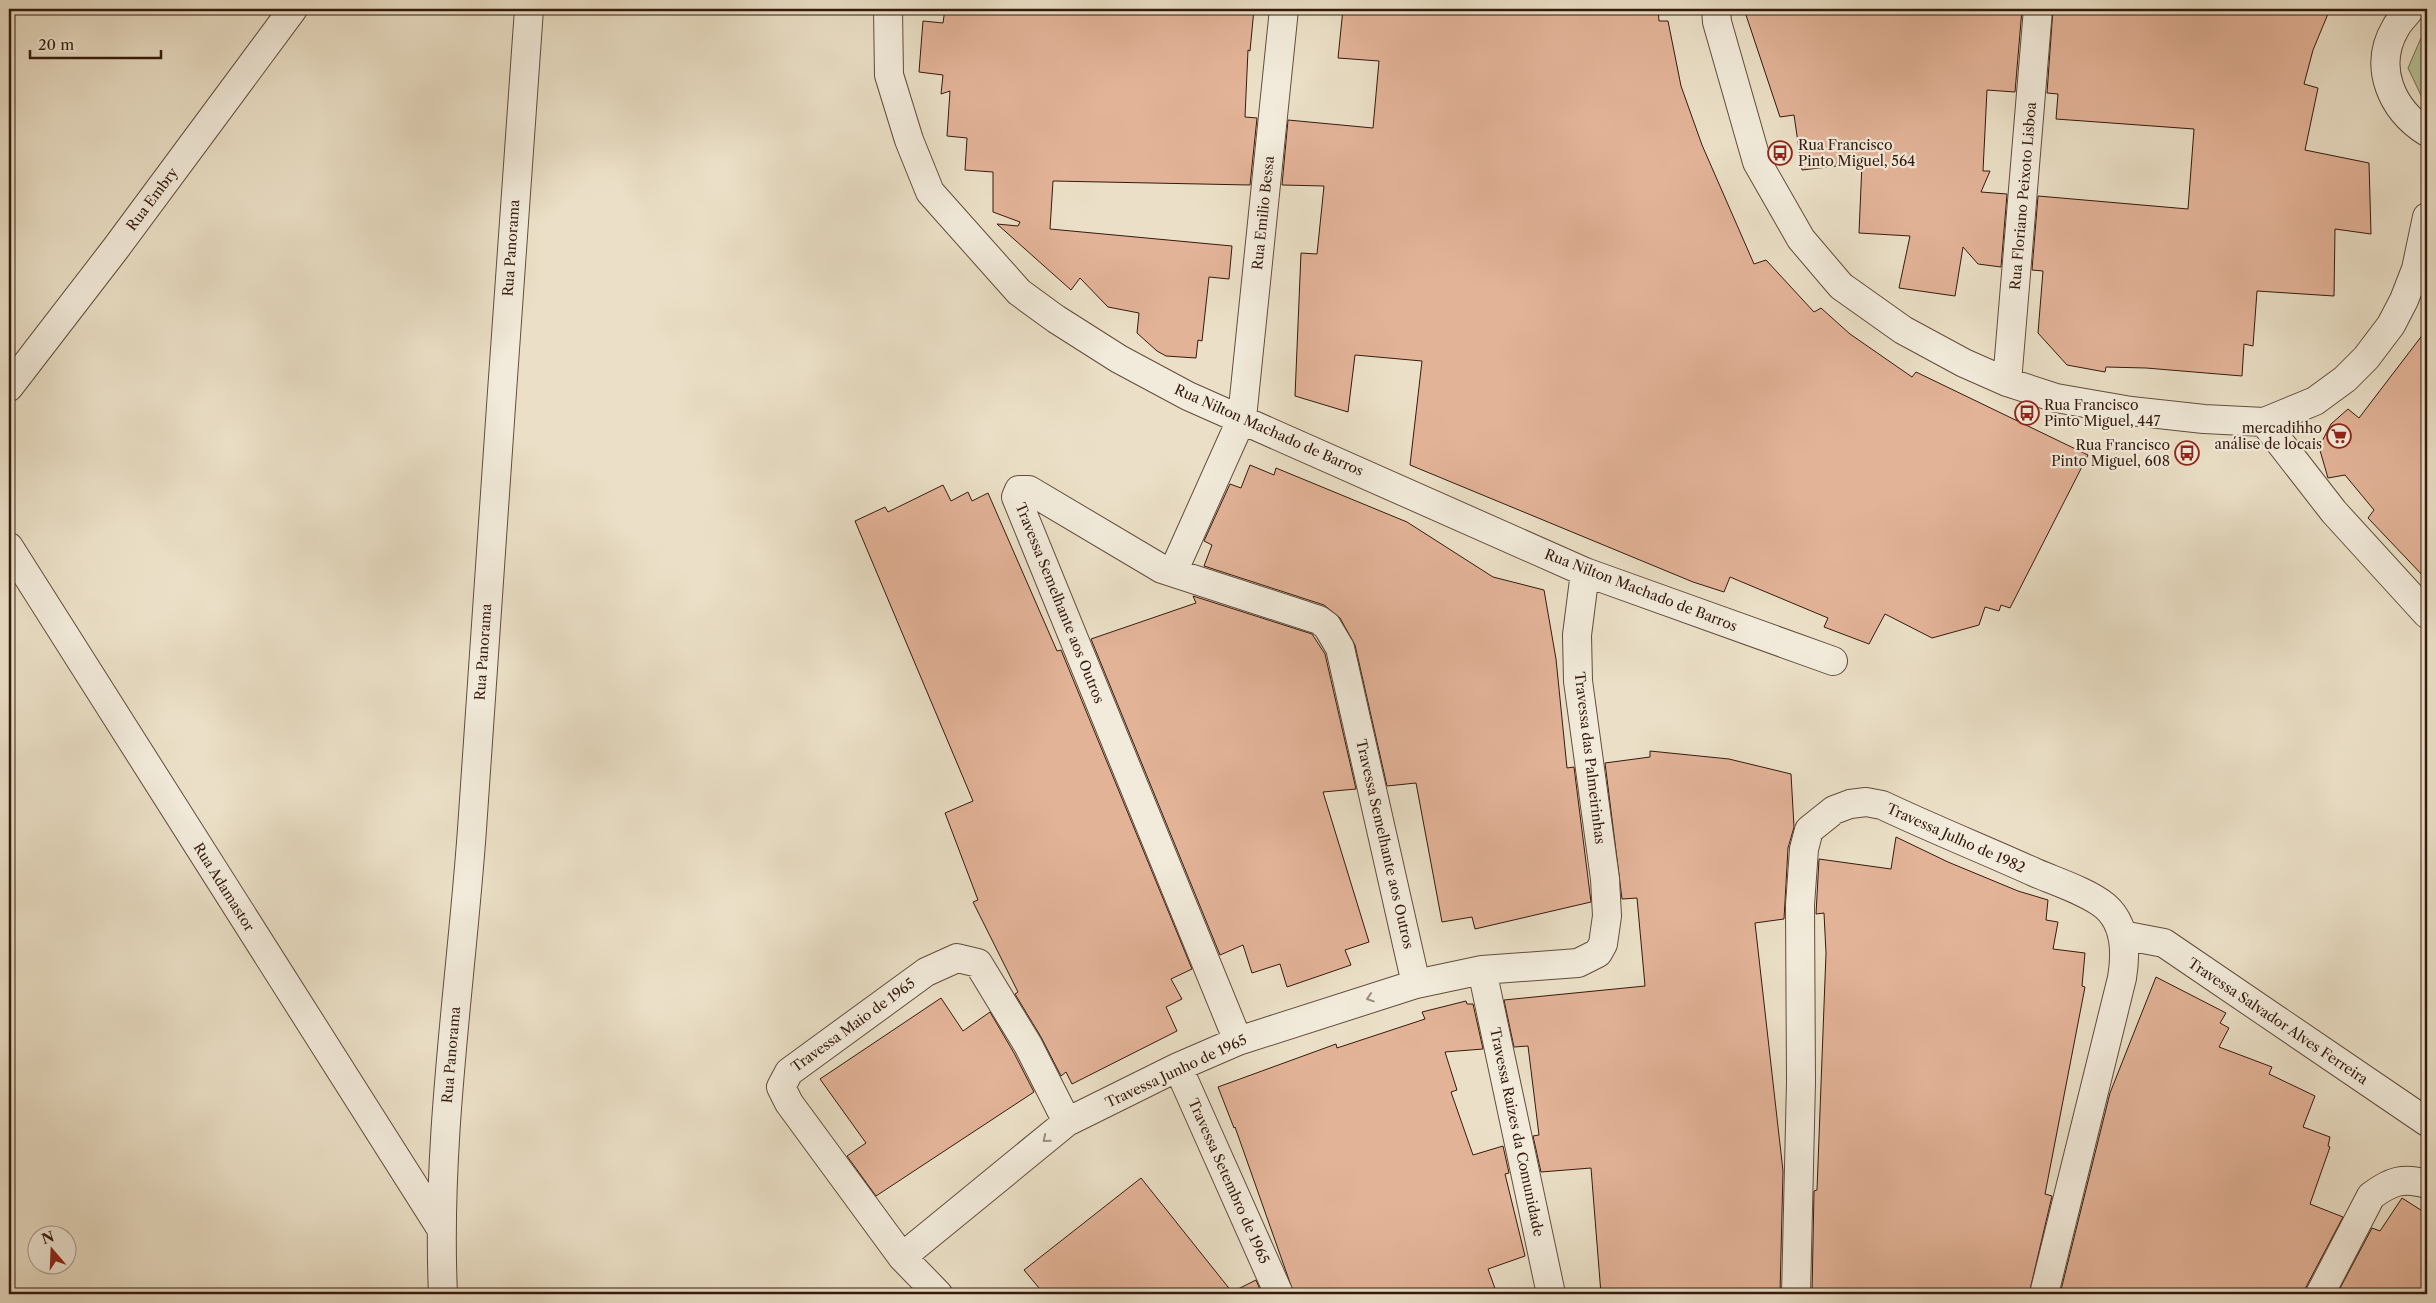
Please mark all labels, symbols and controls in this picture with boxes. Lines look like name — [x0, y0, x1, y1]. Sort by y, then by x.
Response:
scale bar — [30, 28, 161, 60]
text: 20 m — [38, 35, 74, 54]
street label: Rua Floriano Peixoto Lisboa — [2006, 101, 2040, 291]
place label: Rua Francisco Pinto Miguel, 564 — [1798, 136, 1915, 170]
bus stop icon: Rua Francisco Pinto Miguel, 564 — [1767, 140, 1793, 166]
street label: Rua Emilio Bessa — [1248, 154, 1278, 271]
street label: Rua Embry — [122, 164, 182, 234]
street label: Rua Panorama — [499, 198, 523, 297]
street label: Rua Nilton Machado de Barros — [1172, 380, 1366, 480]
place label: Rua Francisco Pinto Miguel, 447 — [2044, 396, 2161, 430]
bus stop icon: Rua Francisco Pinto Miguel, 447 — [2014, 400, 2040, 426]
place label: mercadihho análise de locais — [2214, 419, 2322, 453]
supermarket icon: mercadihho análise de locais — [2326, 423, 2352, 449]
place label: Rua Francisco Pinto Miguel, 608 — [2051, 436, 2170, 470]
bus stop icon: Rua Francisco Pinto Miguel, 608 — [2174, 440, 2200, 466]
street label: Travessa Semelhante aos Outros — [1011, 500, 1109, 706]
street label: Rua Nilton Machado de Barros — [1542, 545, 1740, 635]
street label: Rua Panorama — [471, 602, 495, 701]
street label: Travessa das Palmeirinhas — [1571, 671, 1609, 845]
street label: Travessa Semelhante aos Outros — [1352, 737, 1418, 951]
street label: Travessa Julho de 1982 — [1884, 799, 2028, 877]
street label: Rua Adamastor — [190, 839, 258, 935]
street label: Travessa Salvador Alves Ferreira — [2185, 954, 2372, 1088]
street label: Travessa Maio de 1965 — [788, 974, 918, 1076]
one-way arrow — [1366, 993, 1375, 1003]
street label: Rua Panorama — [438, 1005, 464, 1104]
street label: Travessa Raizes da Comunidade — [1486, 1026, 1548, 1238]
street label: Travessa Junho de 1965 — [1102, 1030, 1250, 1112]
street label: Travessa Setembro de 1965 — [1184, 1095, 1274, 1267]
one-way arrow — [1043, 1134, 1052, 1142]
north arrow — [28, 1226, 78, 1276]
text: N — [39, 1227, 56, 1248]

